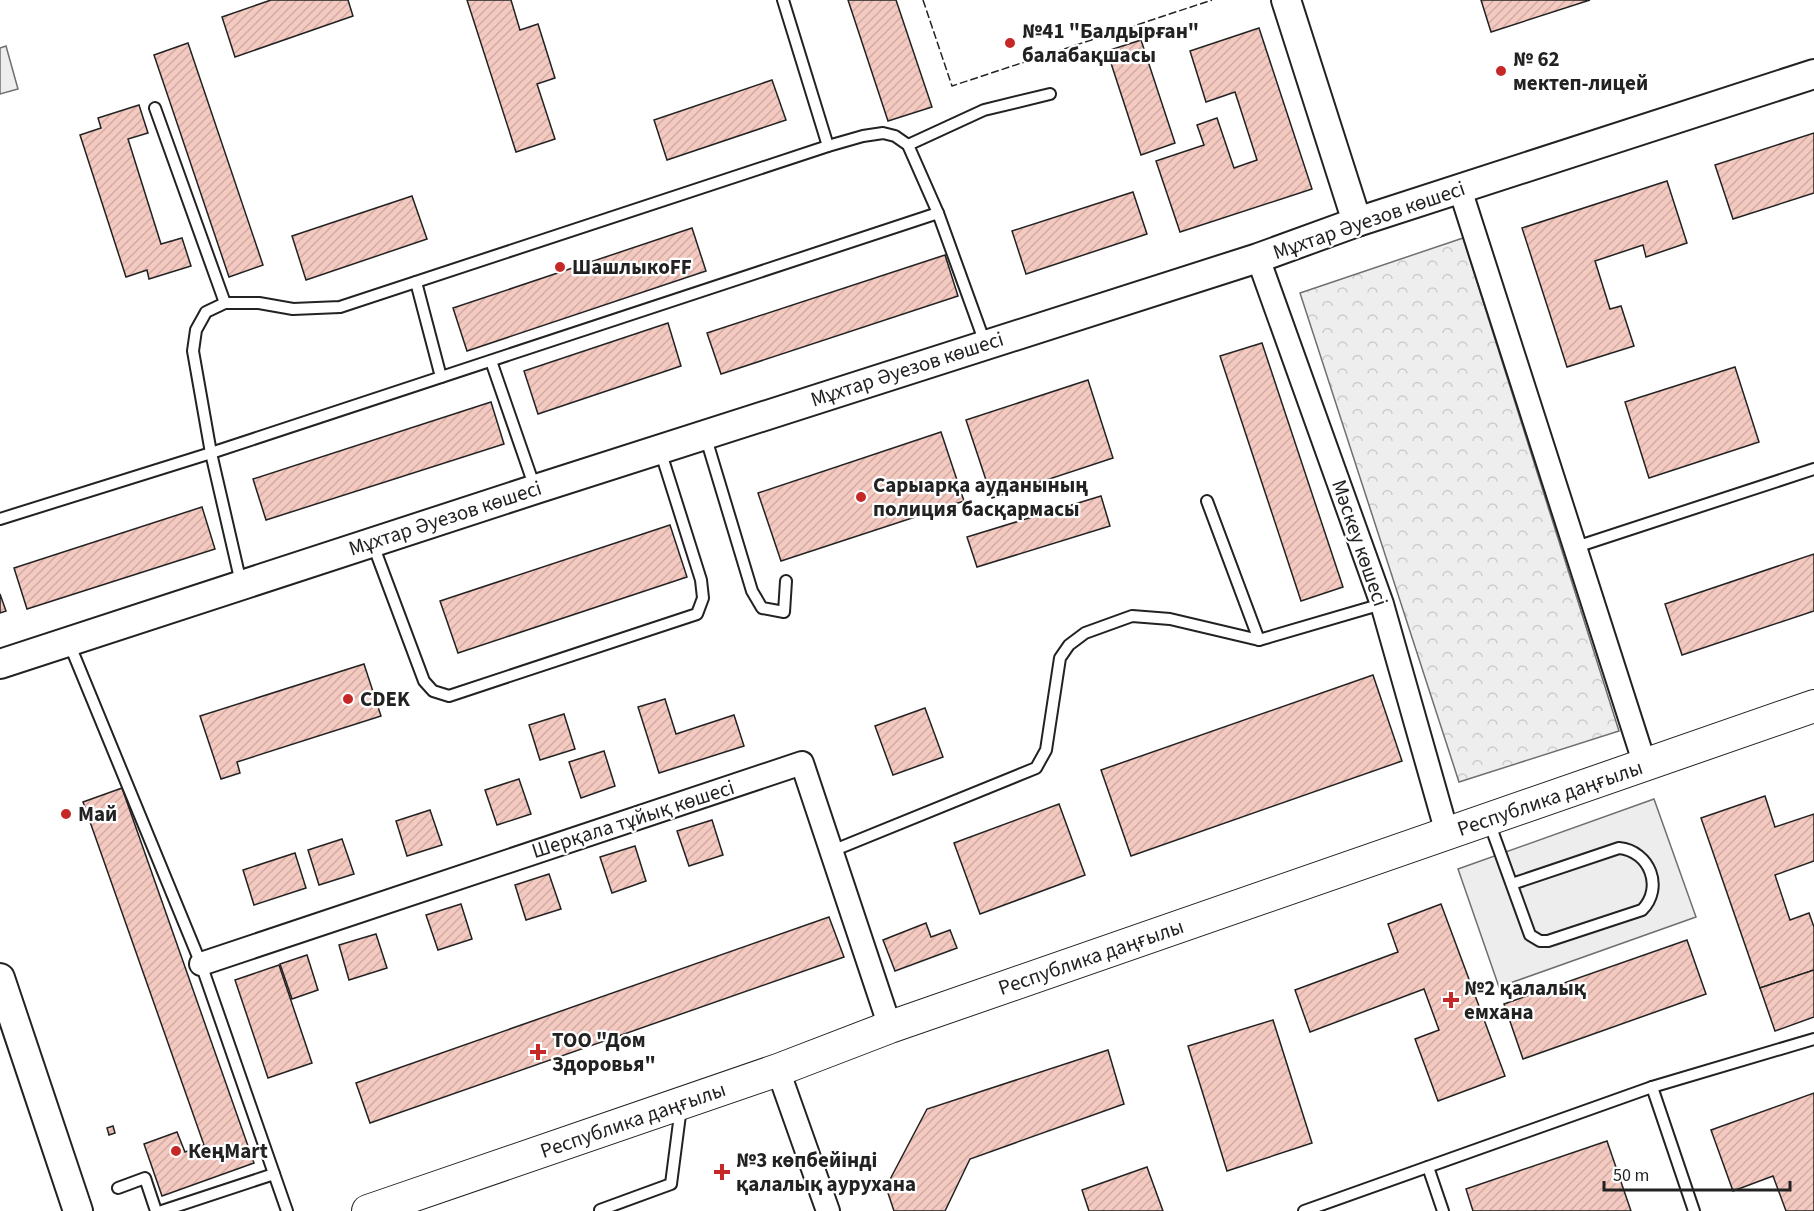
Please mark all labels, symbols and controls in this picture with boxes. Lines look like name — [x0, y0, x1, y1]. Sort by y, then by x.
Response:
place label: №41 "Балдырған" балабақшасы — [1022, 16, 1199, 70]
marker: №41 "Балдырған" балабақшасы — [1003, 36, 1017, 50]
place label: № 62 мектеп-лицей — [1513, 44, 1648, 98]
marker: № 62 мектеп-лицей — [1494, 64, 1508, 78]
street label: Мұхтар Әуезов көшесі — [1269, 173, 1469, 267]
place label: ШашлыкoFF — [572, 252, 692, 282]
marker: ШашлыкoFF — [553, 260, 567, 274]
street label: Мұхтар Әуезов көшесі — [807, 324, 1007, 414]
place label: Сарыарқа ауданының полиция басқармасы — [873, 470, 1088, 524]
street label: Мұхтар Әуезов көшесі — [345, 473, 545, 563]
street label: Мәскеу көшесі — [1324, 476, 1396, 610]
marker: Сарыарқа ауданының полиция басқармасы — [854, 490, 868, 504]
place label: CDEK — [360, 684, 411, 714]
marker: CDEK — [341, 692, 355, 706]
street label: Республика даңғылы — [1453, 752, 1647, 844]
street label: Шерқала тұйық көшесі — [528, 772, 738, 866]
place label: Май — [78, 799, 117, 829]
marker: Май — [59, 807, 73, 821]
street label: Республика даңғылы — [994, 911, 1188, 1003]
place label: №2 қалалық емхана — [1464, 973, 1587, 1027]
marker: №2 қалалық емхана — [1442, 991, 1460, 1009]
place label: ТОО "Дом Здоровья" — [552, 1025, 656, 1079]
marker: ТОО "Дом Здоровья" — [529, 1043, 547, 1061]
street label: Республика даңғылы — [536, 1074, 730, 1166]
place label: КеңMart — [188, 1136, 268, 1166]
marker: КеңMart — [169, 1144, 183, 1158]
place label: №3 көпбейінді қалалық аурухана — [736, 1145, 916, 1199]
scale bar — [1604, 1154, 1790, 1192]
marker: №3 көпбейінді қалалық аурухана — [713, 1163, 731, 1181]
text: 50 m — [1613, 1163, 1649, 1188]

